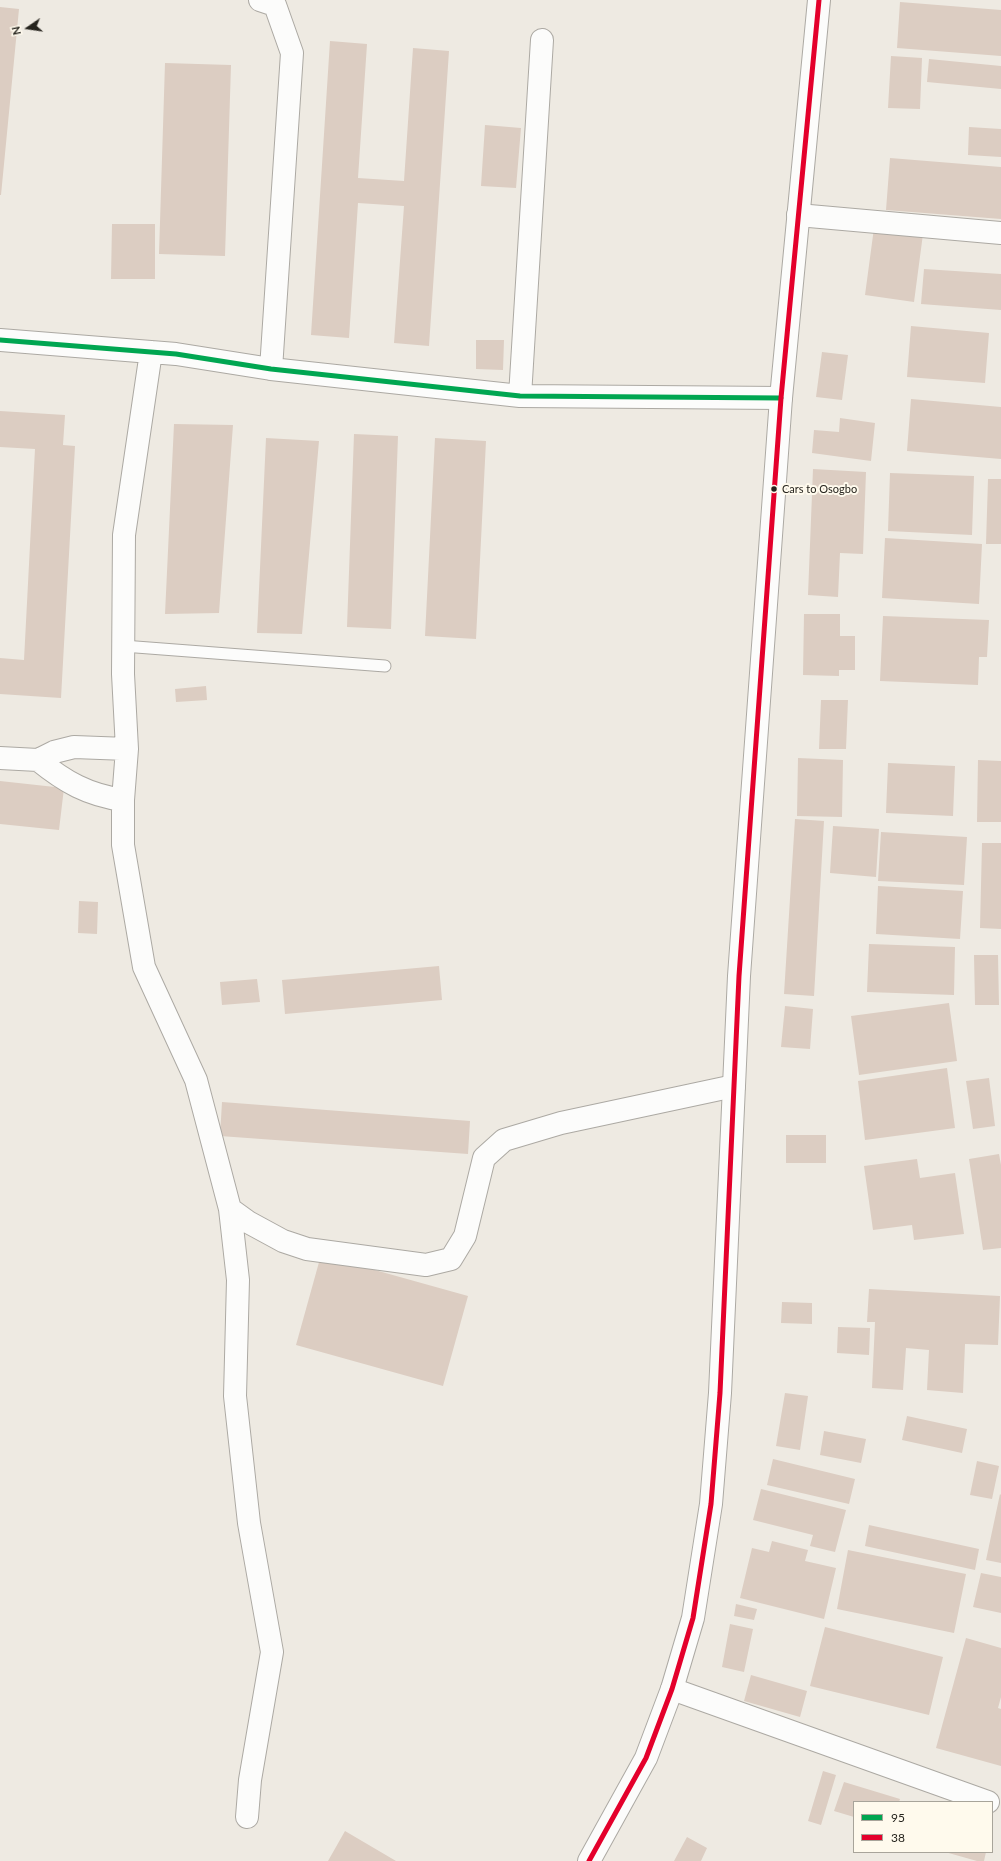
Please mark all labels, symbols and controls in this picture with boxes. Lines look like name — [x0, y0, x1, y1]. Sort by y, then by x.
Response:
north arrow — [8, 8, 48, 48]
text: N — [9, 25, 23, 36]
place label: Cars to Osogbo — [782, 482, 857, 496]
marker: Cars to Osogbo — [769, 484, 779, 494]
legend — [853, 1801, 993, 1853]
text: 95 — [891, 1810, 905, 1825]
text: 38 — [891, 1830, 905, 1845]

